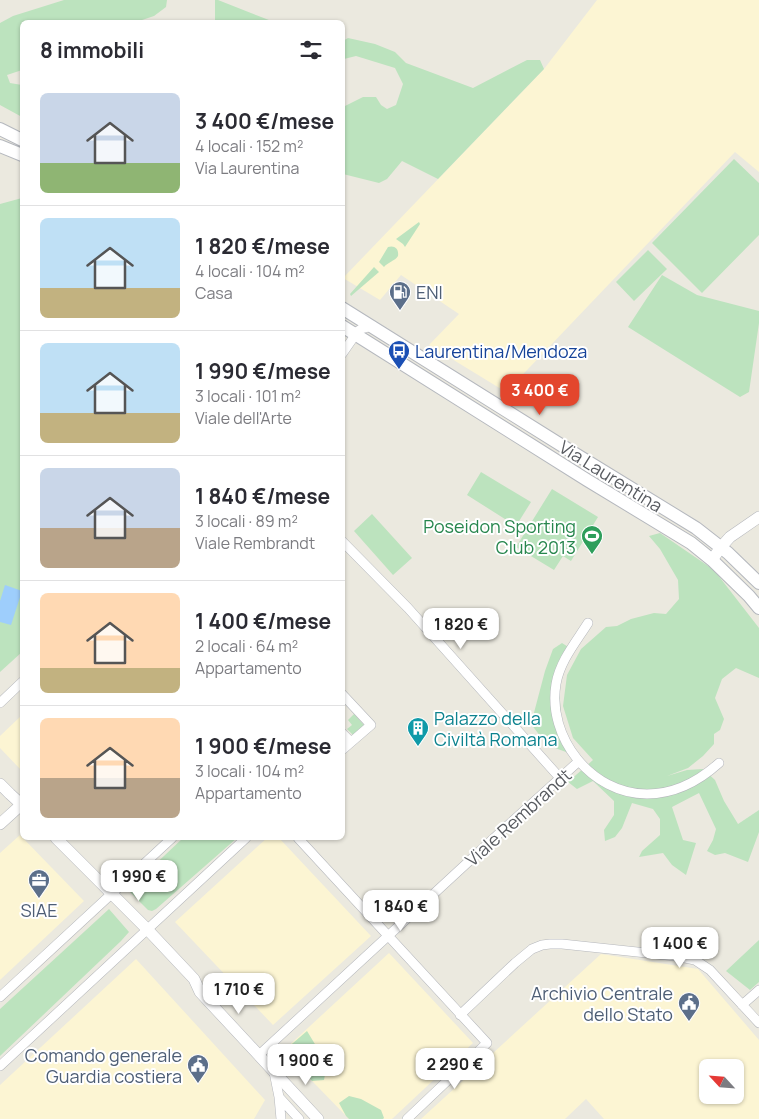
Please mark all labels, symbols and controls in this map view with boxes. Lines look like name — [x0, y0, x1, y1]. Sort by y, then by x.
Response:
text: 8 immobili — [40, 36, 144, 64]
icon: filters — [297, 36, 325, 64]
text: 3 400 €/mese — [195, 107, 334, 135]
icon: home — [80, 113, 140, 173]
text: 4 locali · 152 m² — [195, 135, 303, 157]
text: Via Laurentina — [195, 157, 299, 179]
text: 1 820 €/mese — [195, 232, 330, 260]
icon: home — [80, 238, 140, 298]
text: 4 locali · 104 m² — [195, 260, 305, 282]
fuel station icon: ENI — [388, 280, 412, 311]
place label: ENI — [416, 280, 443, 304]
text: Casa — [195, 282, 233, 304]
bus stop icon: Laurentina/Mendoza — [387, 339, 411, 370]
place label: Laurentina/Mendoza — [415, 339, 587, 363]
text: 1 990 €/mese — [195, 357, 331, 385]
icon: home — [80, 363, 140, 423]
pin: 3 400 € — [494, 374, 586, 416]
text: 3 400 € — [511, 379, 569, 401]
text: 3 locali · 101 m² — [195, 385, 301, 407]
text: Viale dell'Arte — [195, 407, 292, 429]
street label: Via Laurentina — [555, 435, 667, 517]
text: 1 840 €/mese — [195, 482, 330, 510]
icon: home — [80, 488, 140, 548]
text: 3 locali · 89 m² — [195, 510, 298, 532]
place label: Poseidon Sporting Club 2013 — [423, 514, 576, 559]
sports icon: Poseidon Sporting Club 2013 — [580, 524, 604, 555]
text: Viale Rembrandt — [195, 532, 315, 554]
text: 1 400 €/mese — [195, 607, 331, 635]
pin: 1 820 € — [415, 608, 507, 650]
icon: home — [80, 613, 140, 673]
text: 1 820 € — [434, 613, 488, 635]
text: 2 locali · 64 m² — [195, 635, 298, 657]
text: Appartamento — [195, 657, 302, 679]
place label: Palazzo della Civiltà Romana — [434, 706, 557, 751]
building icon: Palazzo della Civiltà Romana — [406, 716, 430, 747]
text: 1 900 €/mese — [195, 732, 331, 760]
icon: home — [80, 738, 140, 798]
text: 3 locali · 104 m² — [195, 760, 304, 782]
street label: Viale Rembrandt — [460, 763, 576, 871]
text: Appartamento — [195, 782, 302, 804]
pin: 1 990 € — [93, 860, 185, 902]
text: 1 990 € — [112, 865, 166, 887]
office icon: SIAE — [27, 868, 51, 899]
pin: 1 840 € — [355, 890, 447, 932]
text: 1 840 € — [374, 895, 428, 917]
place label: SIAE — [21, 898, 57, 922]
pin: 1 400 € — [634, 926, 726, 969]
text: 1 400 € — [652, 932, 708, 954]
pin: 1 710 € — [193, 972, 285, 1015]
text: 1 710 € — [214, 978, 264, 1000]
place label: Archivio Centrale dello Stato — [531, 981, 673, 1026]
public building icon: Archivio Centrale dello Stato — [677, 991, 701, 1022]
place label: Comando generale Guardia costiera — [25, 1043, 182, 1088]
pin: 1 900 € — [260, 1044, 352, 1086]
pin: 2 290 € — [409, 1048, 501, 1090]
text: 1 900 € — [278, 1049, 334, 1071]
public building icon: Comando generale Guardia costiera — [186, 1053, 210, 1084]
text: 2 290 € — [427, 1053, 483, 1075]
north arrow — [699, 1059, 744, 1104]
map controls — [699, 1059, 744, 1104]

